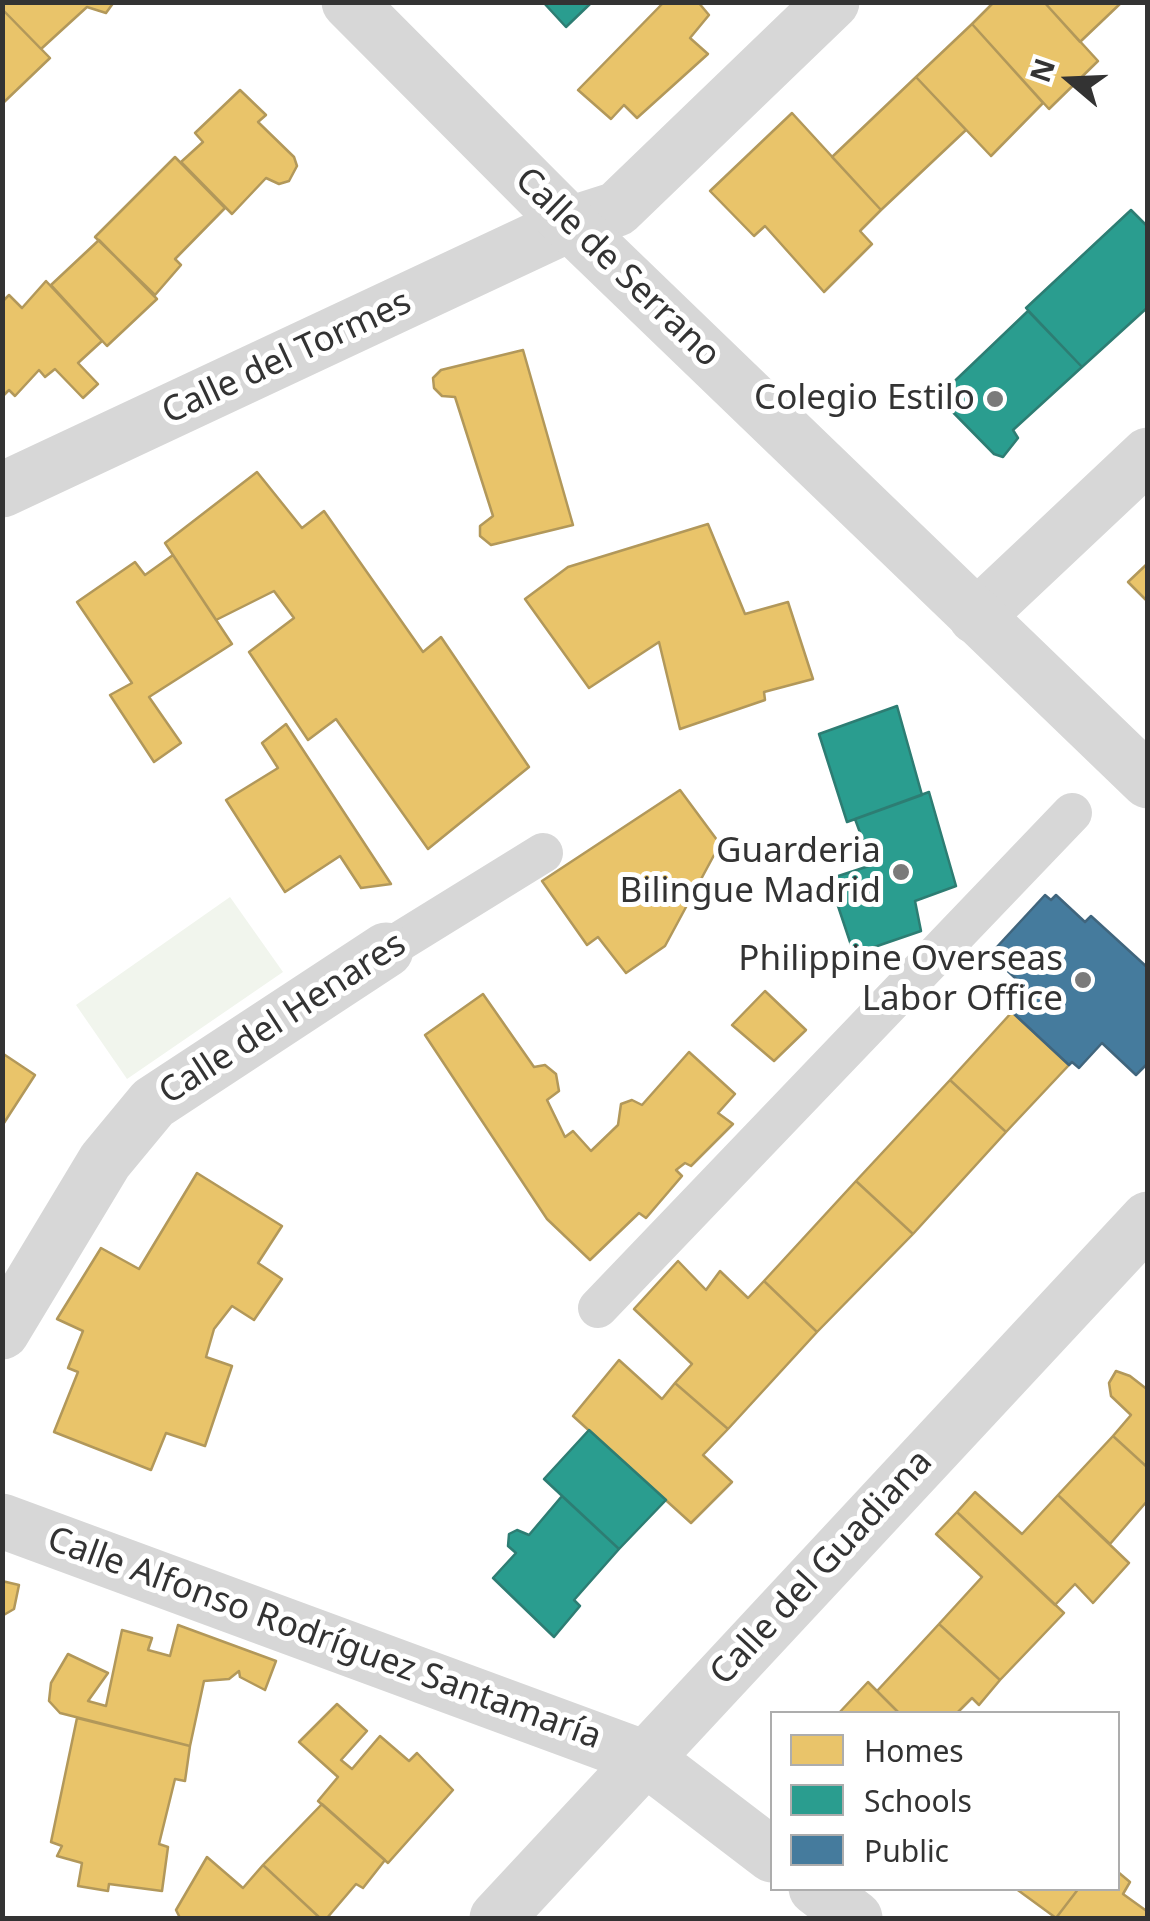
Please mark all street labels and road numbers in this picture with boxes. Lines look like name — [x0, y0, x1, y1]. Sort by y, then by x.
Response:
street label: Calle de Serrano — [506, 160, 728, 376]
street label: Calle del Tormes — [156, 282, 418, 434]
street label: Calle del Henares — [152, 924, 414, 1114]
street label: Calle del Guadiana — [702, 1442, 942, 1694]
street label: Calle Alfonso Rodríguez Santamaría — [41, 1519, 607, 1759]

